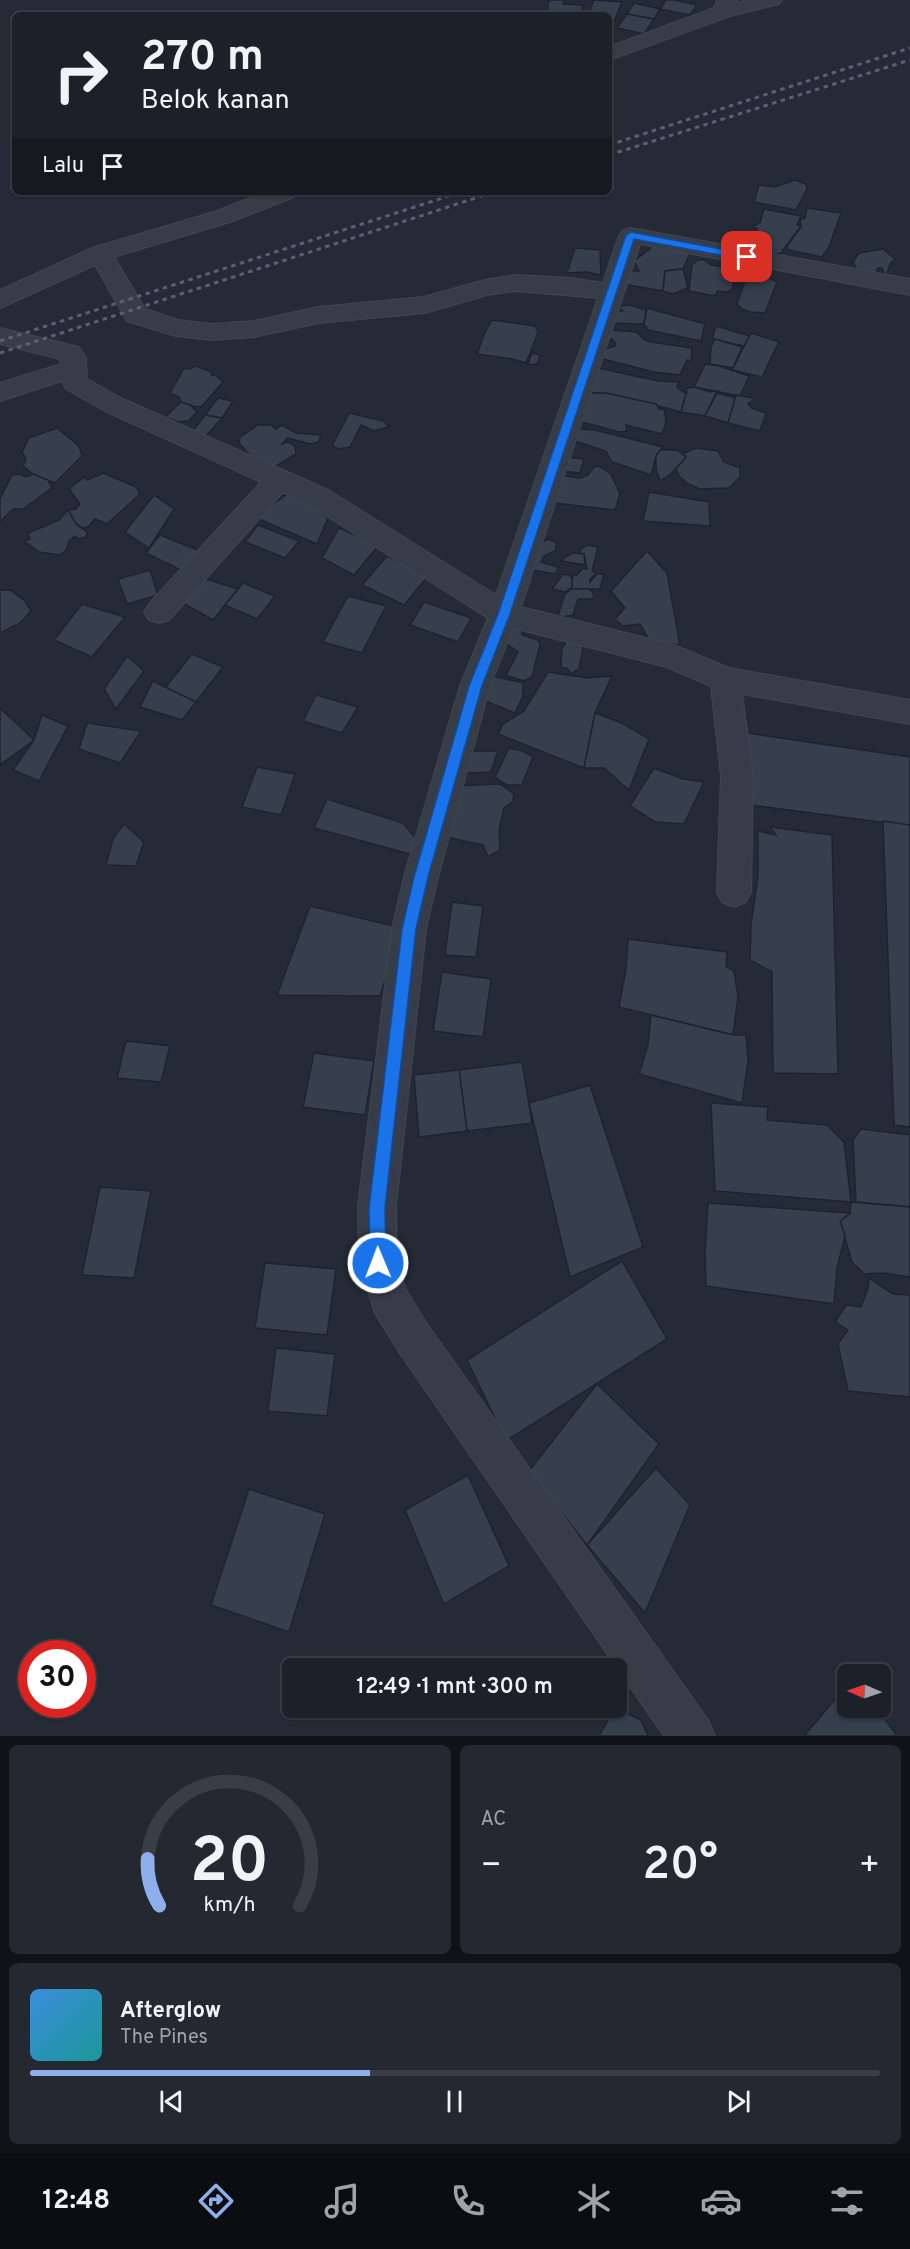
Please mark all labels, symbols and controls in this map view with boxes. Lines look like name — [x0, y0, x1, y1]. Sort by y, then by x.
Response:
text: 270 m — [141, 32, 264, 85]
icon: right — [42, 36, 120, 114]
text: Belok kanan — [141, 84, 290, 118]
icon: arrive — [96, 150, 129, 183]
text: Lalu — [42, 153, 84, 180]
pin — [721, 231, 772, 282]
icon: arrive — [730, 240, 763, 273]
position arrow — [346, 1231, 410, 1295]
speed limit sign: 30 — [18, 1640, 96, 1718]
north arrow — [837, 1664, 891, 1718]
map controls — [837, 1664, 891, 1718]
text: 12:49 · 1 mnt · 300 m — [356, 1674, 553, 1701]
text: AC — [481, 1807, 506, 1833]
text: 20 — [190, 1825, 269, 1904]
text: 20° — [642, 1838, 718, 1895]
text: − — [481, 1846, 502, 1888]
text: + — [859, 1846, 880, 1888]
text: km/h — [204, 1893, 256, 1920]
text: Afterglow — [120, 1998, 221, 2025]
text: The Pines — [120, 2025, 208, 2051]
icon: previous — [155, 2085, 188, 2118]
icon: pause — [438, 2085, 471, 2118]
icon: next — [722, 2085, 755, 2118]
icon: directions — [195, 2180, 237, 2222]
icon: music — [321, 2180, 363, 2222]
icon: phone — [447, 2180, 489, 2222]
icon: climate — [573, 2180, 615, 2222]
icon: car — [700, 2180, 742, 2222]
icon: filters — [826, 2180, 868, 2222]
text: 12:48 — [42, 2184, 110, 2218]

